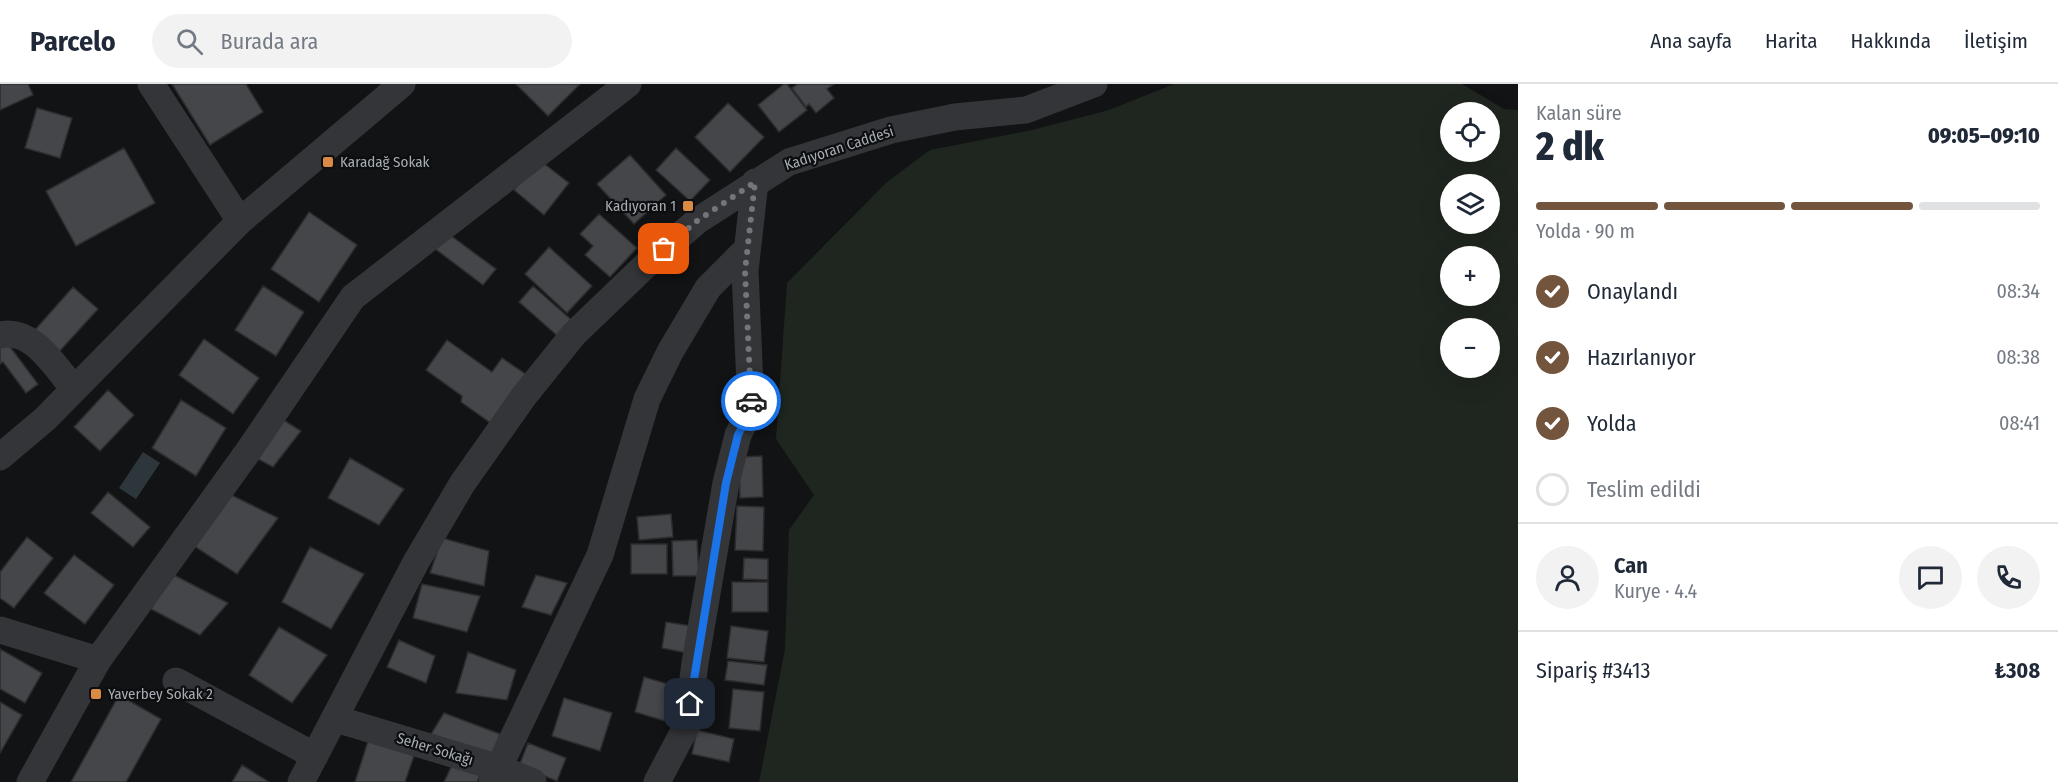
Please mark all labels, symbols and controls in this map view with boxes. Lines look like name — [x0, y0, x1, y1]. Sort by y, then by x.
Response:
search box — [152, 14, 572, 68]
text: Parcelo — [30, 25, 116, 58]
icon: search — [173, 25, 206, 58]
text: Burada ara — [221, 28, 318, 55]
text: Ana sayfa — [1650, 28, 1732, 54]
text: Harita — [1765, 28, 1818, 54]
text: Hakkında — [1851, 28, 1931, 54]
text: İletişim — [1964, 28, 2028, 54]
text: Kalan süre — [1536, 101, 1622, 125]
map controls — [1440, 102, 1500, 378]
button: locate — [1440, 102, 1500, 162]
street label: Kadıyoran Caddesi — [782, 122, 896, 174]
text: 09:05–09:10 — [1928, 122, 2040, 149]
text: 2 dk — [1536, 124, 1604, 170]
place label: Karadağ Sokak — [340, 153, 430, 171]
marker: Karadağ Sokak — [321, 155, 335, 169]
button: layers — [1440, 174, 1500, 234]
place label: Kadıyoran 1 — [605, 197, 676, 215]
marker: Kadıyoran 1 — [681, 199, 695, 213]
text: Yolda · 90 m — [1536, 219, 1635, 243]
pin — [638, 223, 689, 274]
icon: bag — [647, 232, 680, 265]
button: + — [1440, 246, 1500, 306]
icon: check — [1536, 275, 1569, 308]
text: Onaylandı — [1587, 278, 1678, 305]
text: 08:34 — [1997, 279, 2040, 303]
button: − — [1440, 318, 1500, 378]
icon: check — [1536, 341, 1569, 374]
text: Hazırlanıyor — [1587, 344, 1696, 371]
text: 08:38 — [1996, 345, 2040, 369]
courier — [721, 371, 781, 431]
icon: car — [735, 385, 768, 418]
icon: check — [1536, 407, 1569, 440]
text: Yolda — [1587, 410, 1637, 437]
text: 08:41 — [1999, 411, 2040, 435]
text: Teslim edildi — [1587, 476, 1701, 503]
button: person — [1536, 546, 1599, 609]
button: chat — [1899, 546, 1962, 609]
button: phone — [1977, 546, 2040, 609]
text: Can — [1614, 552, 1648, 579]
text: Kurye · 4.4 — [1614, 579, 1697, 603]
text: Sipariş #3413 — [1536, 657, 1651, 684]
text: ₺308 — [1995, 657, 2040, 684]
pin — [664, 678, 715, 729]
place label: Yaverbey Sokak 2 — [108, 685, 213, 703]
marker: Yaverbey Sokak 2 — [89, 687, 103, 701]
icon: home — [673, 687, 706, 720]
street label: Seher Sokağı — [395, 729, 475, 769]

